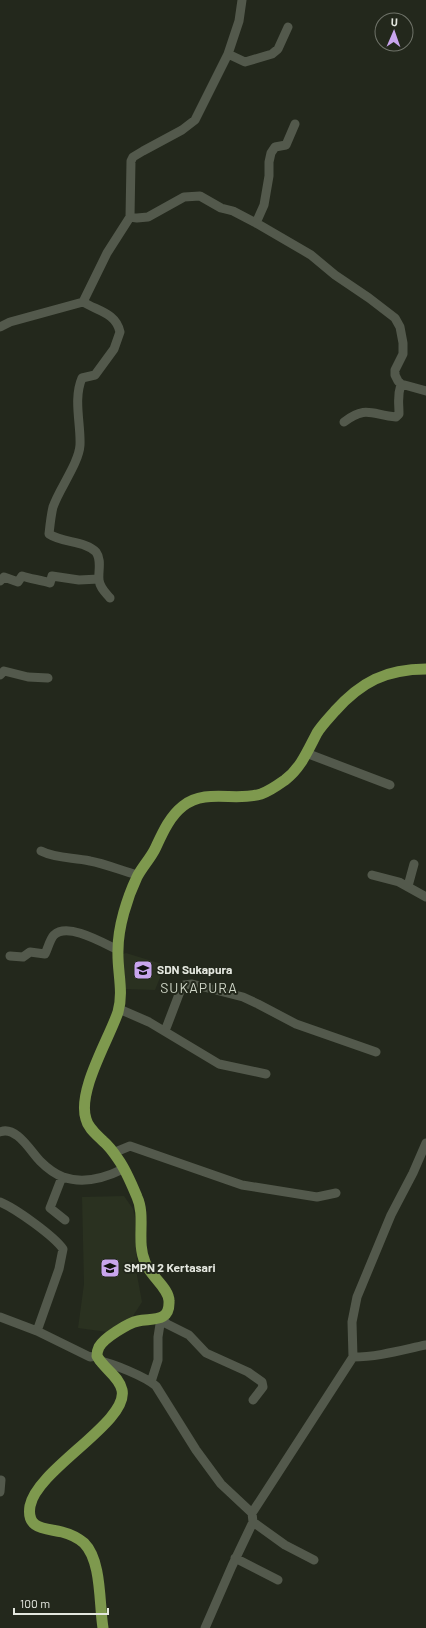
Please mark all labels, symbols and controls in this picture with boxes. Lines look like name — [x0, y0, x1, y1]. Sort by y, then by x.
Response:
north arrow — [374, 12, 414, 52]
text: U — [391, 15, 398, 28]
school or university icon: SDN Sukapura — [132, 959, 154, 981]
place label: SDN Sukapura — [157, 962, 232, 976]
district label: SUKAPURA — [160, 979, 238, 996]
school or university icon: SMPN 2 Kertasari — [99, 1257, 121, 1279]
place label: SMPN 2 Kertasari — [124, 1260, 216, 1274]
scale bar — [14, 1590, 108, 1616]
text: 100 m — [20, 1596, 50, 1610]

